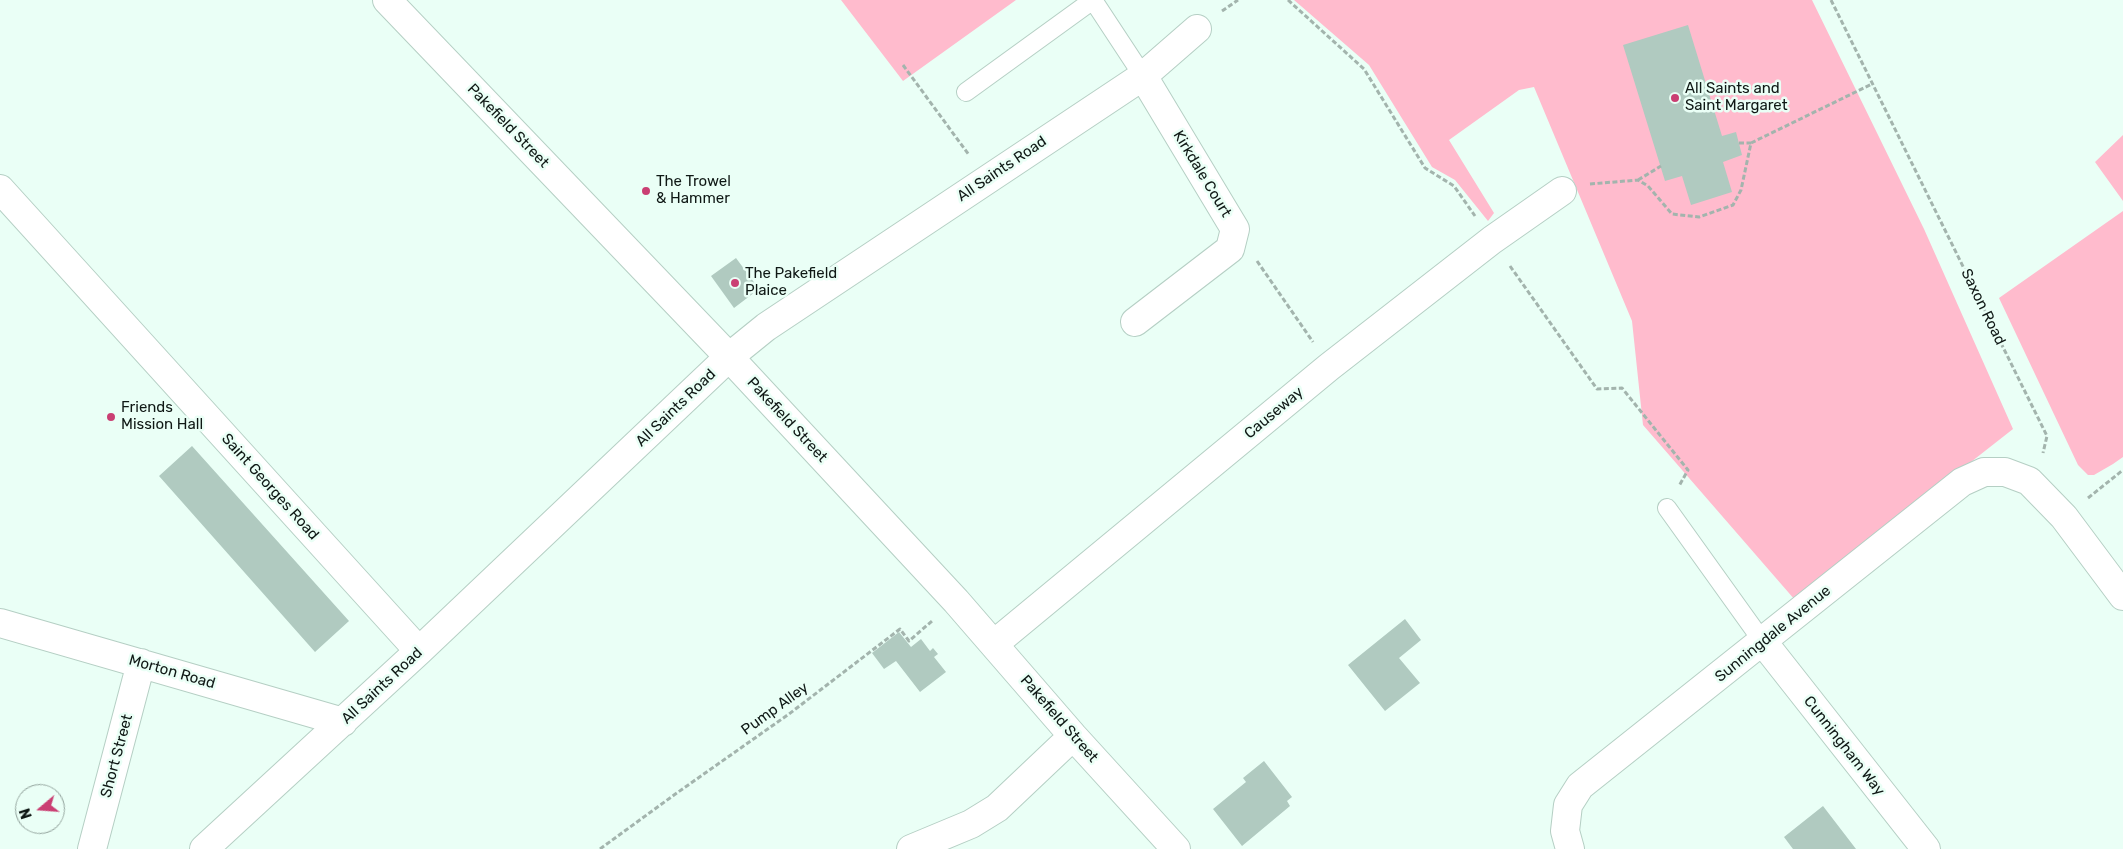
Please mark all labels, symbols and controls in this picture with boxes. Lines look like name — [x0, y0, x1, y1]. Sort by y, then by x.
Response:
street label: Pakefield Street — [463, 80, 553, 172]
place label: All Saints and Saint Margaret — [1685, 80, 1787, 115]
marker: All Saints and Saint Margaret — [1669, 92, 1681, 104]
street label: Kirkdale Court — [1169, 127, 1235, 221]
street label: All Saints Road — [954, 132, 1050, 206]
place label: The Trowel & Hammer — [656, 173, 731, 208]
marker: The Trowel & Hammer — [640, 185, 652, 197]
place label: The Pakefield Plaice — [745, 265, 837, 300]
street label: Saxon Road — [1957, 266, 2009, 348]
marker: The Pakefield Plaice — [729, 277, 741, 289]
street label: All Saints Road — [632, 365, 720, 451]
street label: Pakefield Street — [743, 374, 831, 466]
street label: Causeway — [1241, 383, 1307, 443]
place label: Friends Mission Hall — [121, 399, 203, 434]
marker: Friends Mission Hall — [105, 411, 117, 423]
street label: Saint Georges Road — [218, 430, 322, 544]
street label: Sunningdale Avenue — [1712, 582, 1834, 686]
street label: All Saints Road — [338, 644, 426, 728]
street label: Morton Road — [127, 651, 217, 693]
street label: Pakefield Street — [1016, 672, 1102, 766]
street label: Pump Alley — [738, 679, 812, 739]
street label: Cunningham Way — [1800, 693, 1888, 799]
street label: Short Street — [97, 712, 137, 800]
north arrow — [15, 784, 65, 834]
text: N — [17, 806, 36, 821]

